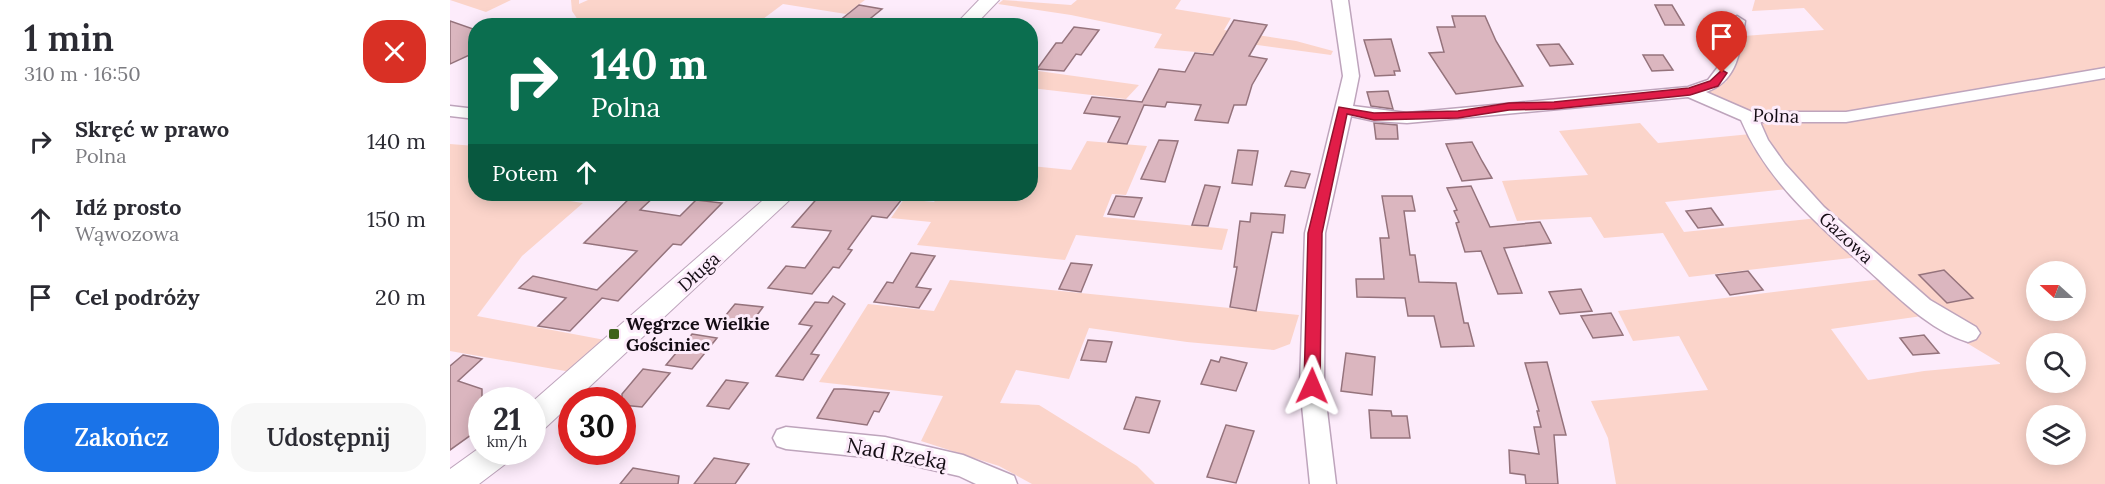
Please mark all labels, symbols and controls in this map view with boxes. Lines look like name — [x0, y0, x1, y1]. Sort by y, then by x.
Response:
pin — [1696, 11, 1747, 73]
text: 1 min — [24, 15, 114, 61]
button: close — [363, 20, 426, 83]
icon: arrive — [1705, 20, 1738, 53]
text: 140 m — [591, 37, 707, 91]
icon: right — [492, 42, 570, 120]
text: 310 m · 16:50 — [24, 61, 141, 86]
text: Polna — [591, 90, 661, 124]
street label: Polna — [1752, 103, 1800, 128]
text: Skręć w prawo — [75, 115, 229, 143]
icon: right — [24, 125, 57, 158]
text: 140 m — [367, 127, 426, 155]
text: Polna — [75, 143, 127, 168]
icon: ahead — [570, 156, 603, 189]
text: Potem — [492, 159, 558, 187]
text: Idź prosto — [75, 193, 181, 221]
icon: ahead — [24, 203, 57, 236]
text: 150 m — [367, 205, 426, 233]
street label: Gazowa — [1814, 207, 1878, 269]
text: Wąwozowa — [75, 221, 179, 246]
street label: Długa — [673, 247, 724, 296]
north arrow — [2026, 261, 2086, 321]
map controls — [2026, 261, 2086, 465]
icon: arrive — [24, 281, 57, 314]
text: Cel podróży — [75, 283, 200, 311]
text: 20 m — [375, 283, 426, 311]
place label: Węgrzce Wielkie Gościniec — [626, 312, 770, 356]
marker: Węgrzce Wielkie Gościniec — [607, 327, 621, 341]
button: search — [2026, 333, 2086, 393]
position arrow — [1280, 354, 1344, 418]
speed limit sign: 30 — [558, 387, 636, 465]
text: 21 — [493, 400, 521, 438]
button: Zakończ — [24, 403, 219, 472]
button: Udostępnij — [231, 403, 426, 472]
button: layers — [2026, 405, 2086, 465]
street label: Nad Rzeką — [844, 431, 950, 476]
text: km/h — [487, 432, 527, 451]

